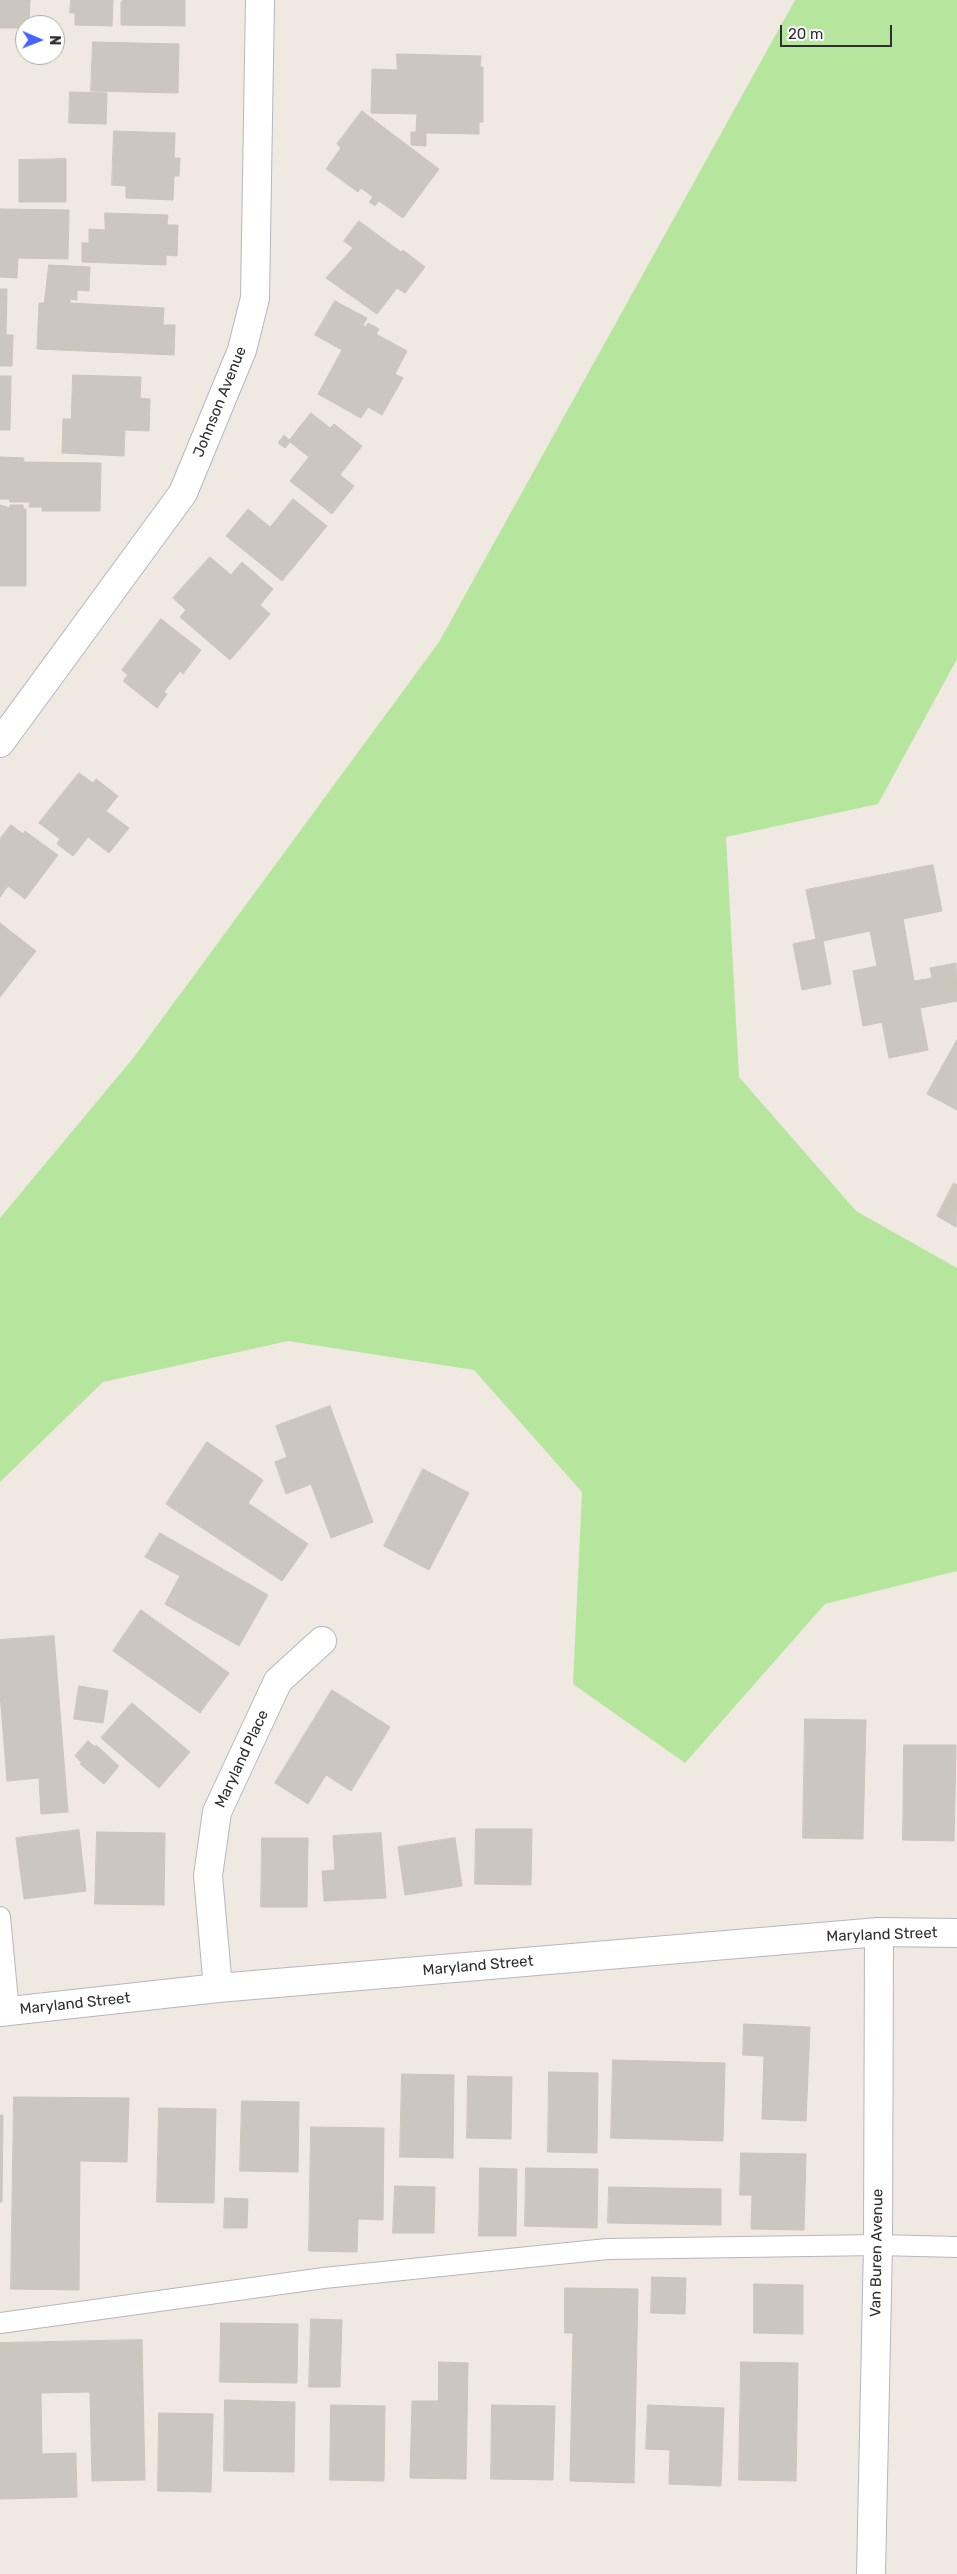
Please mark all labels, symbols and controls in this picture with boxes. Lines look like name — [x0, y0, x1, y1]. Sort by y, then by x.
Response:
north arrow — [15, 15, 65, 65]
scale bar — [782, 15, 894, 47]
text: 20 m — [788, 25, 823, 43]
text: N — [46, 35, 63, 45]
street label: Johnson Avenue — [190, 344, 250, 460]
street label: Maryland Place — [211, 1707, 273, 1811]
street label: Maryland Street — [826, 1924, 938, 1946]
street label: Maryland Street — [422, 1952, 534, 1980]
street label: Maryland Street — [19, 1989, 131, 2019]
street label: Van Buren Avenue — [867, 2189, 887, 2317]

